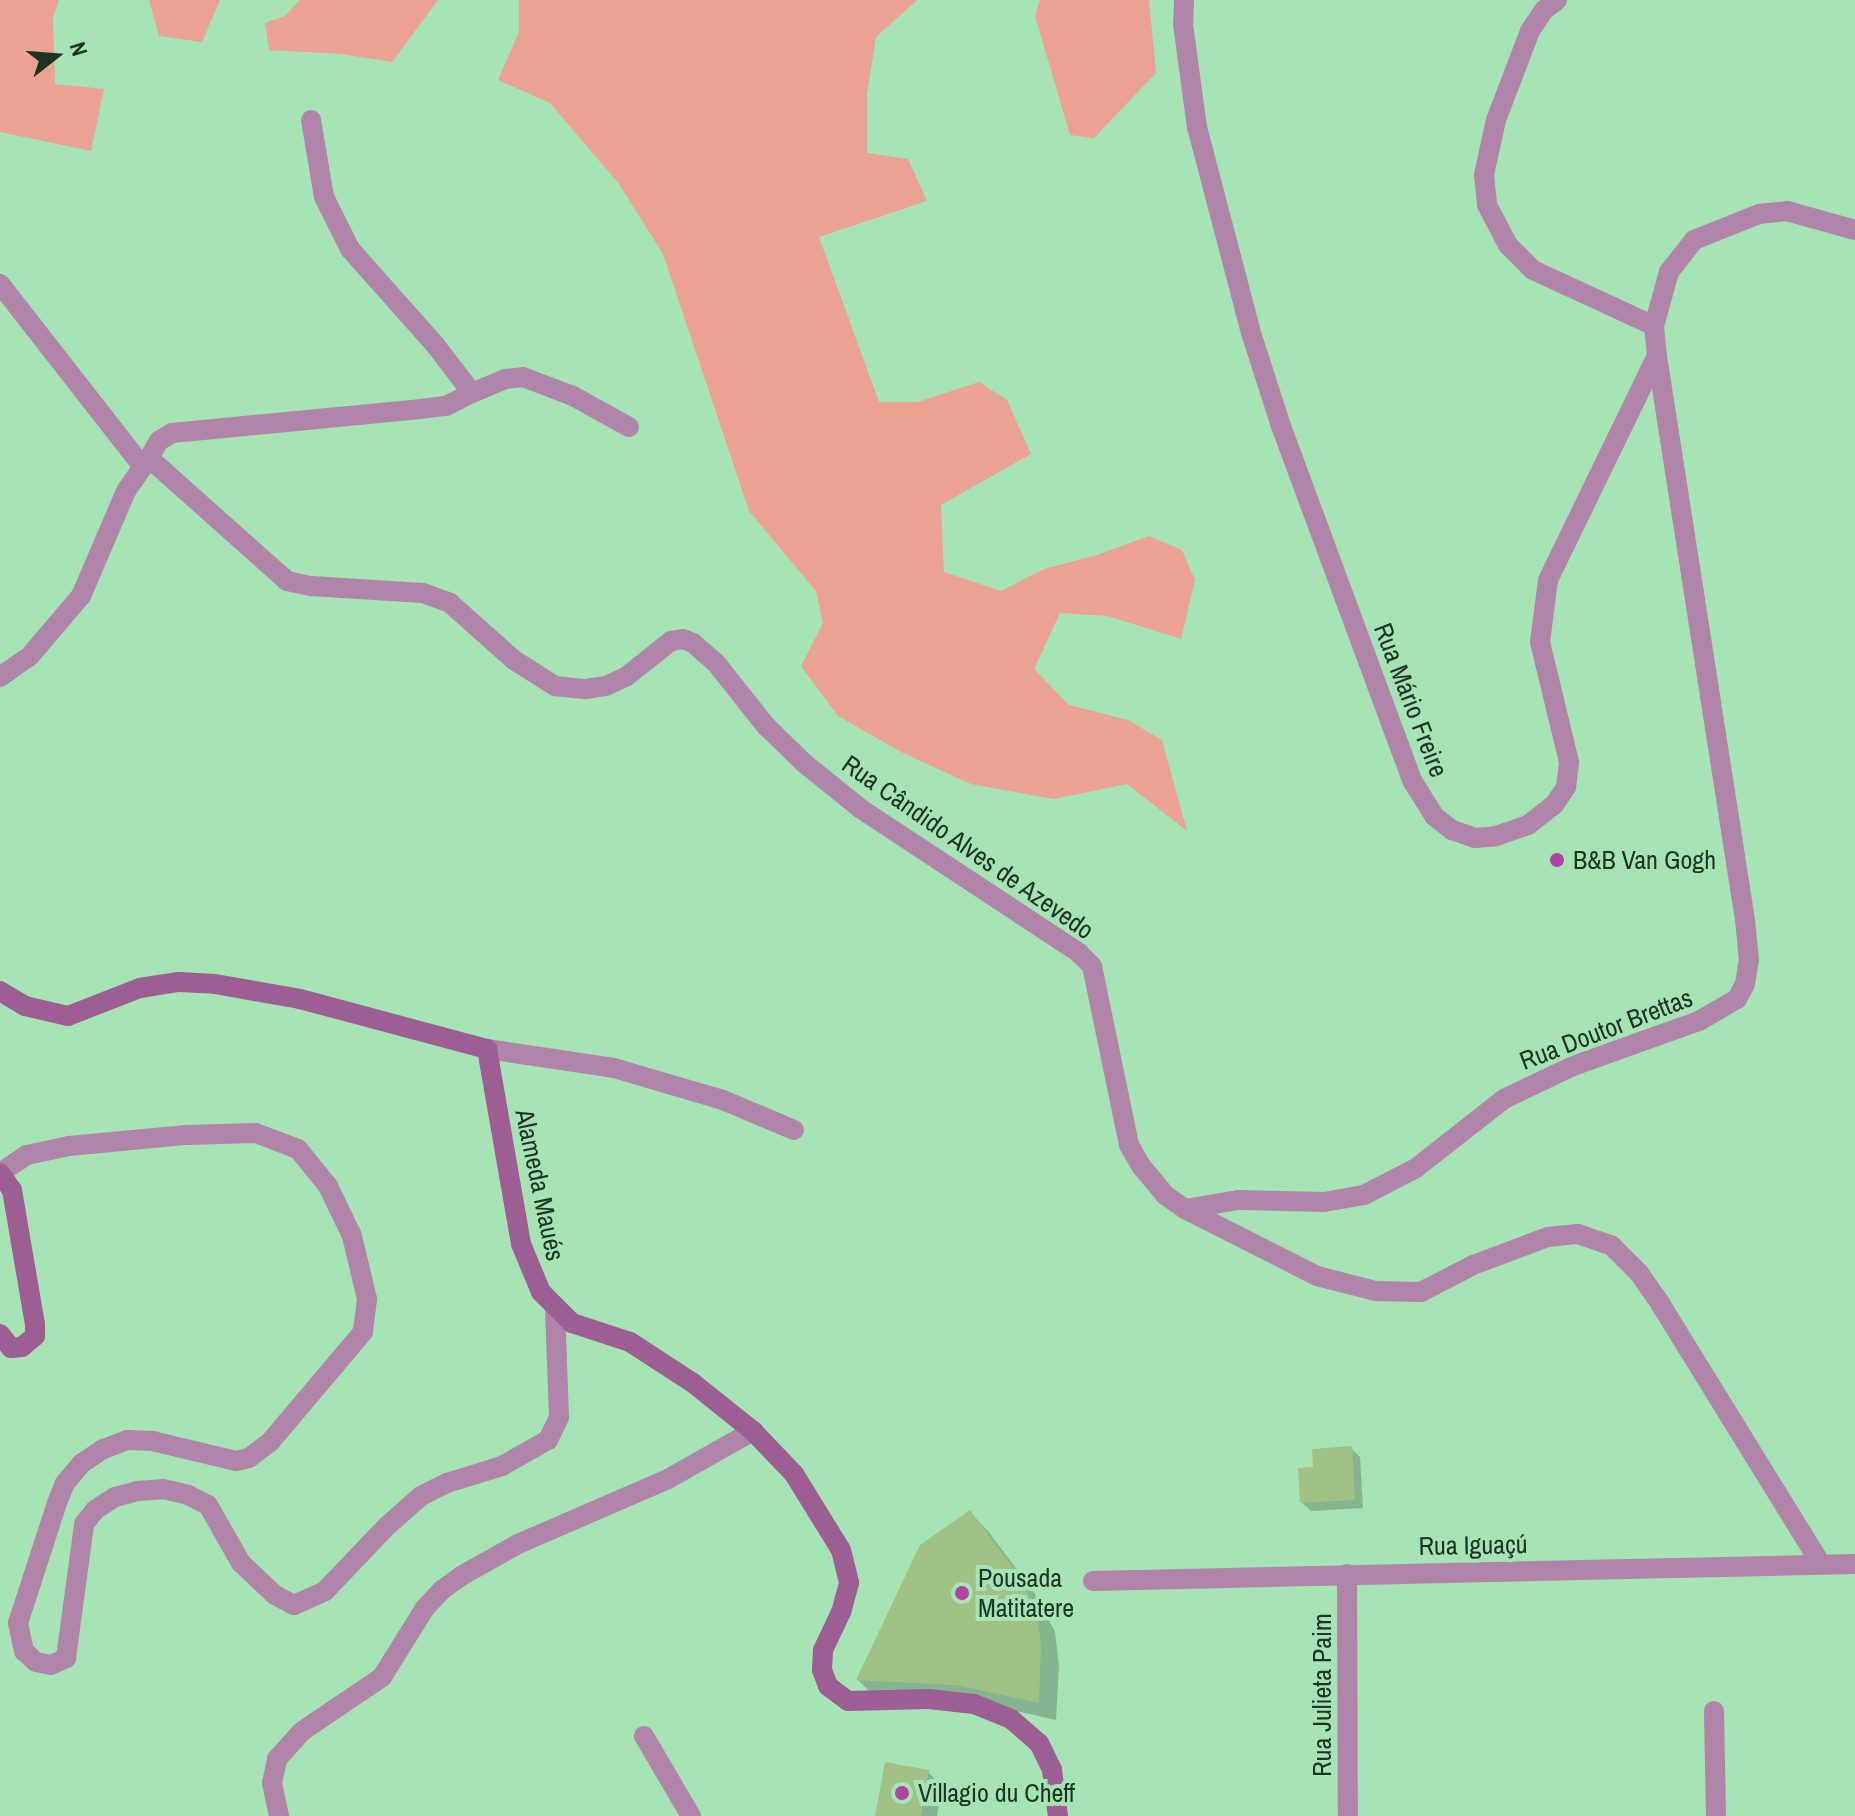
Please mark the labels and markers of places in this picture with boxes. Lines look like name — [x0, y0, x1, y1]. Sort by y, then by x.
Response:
place label: B&B Van Gogh — [1573, 844, 1716, 876]
marker: B&B Van Gogh — [1548, 851, 1566, 869]
place label: Pousada Matitatere — [978, 1562, 1074, 1624]
marker: Pousada Matitatere — [953, 1584, 971, 1602]
place label: Villagio du Cheff — [918, 1777, 1075, 1809]
marker: Villagio du Cheff — [893, 1784, 911, 1802]

